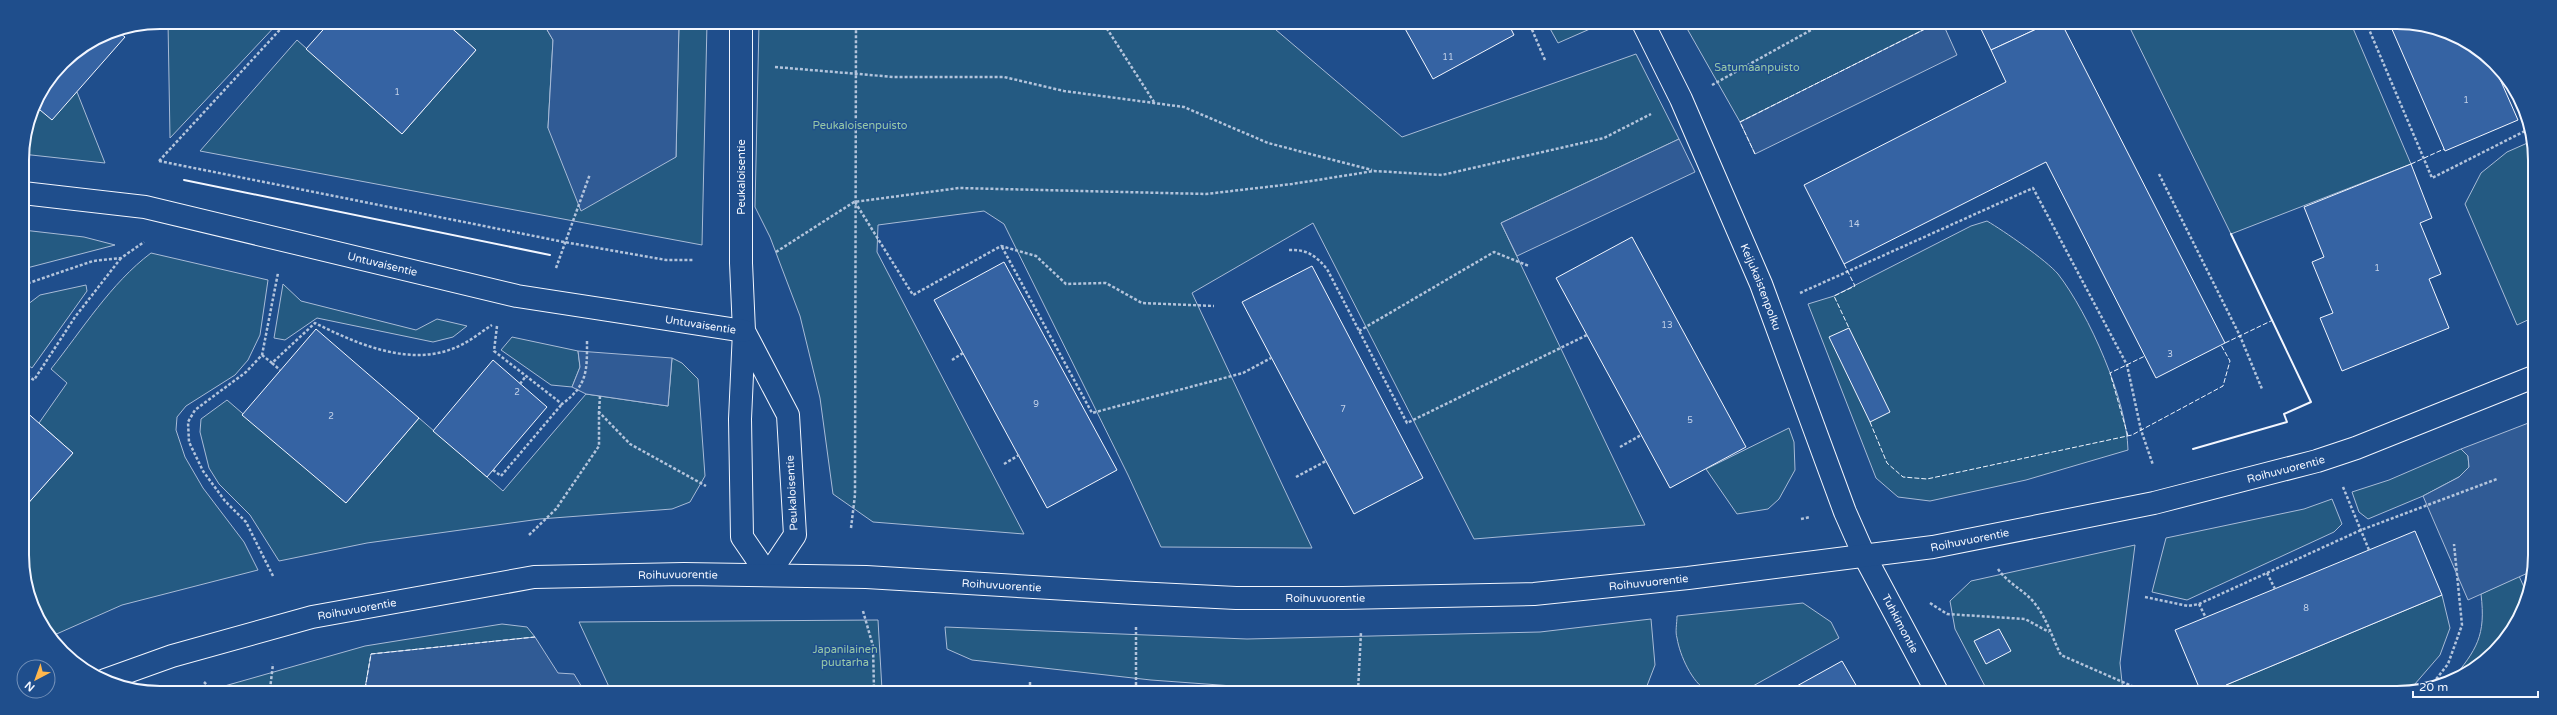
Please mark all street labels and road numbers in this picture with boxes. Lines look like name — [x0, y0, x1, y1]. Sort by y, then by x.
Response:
street label: Peukaloisentie — [735, 139, 748, 215]
street label: Keijukaistenpolku — [1738, 242, 1784, 332]
street label: Untuvaisentie — [346, 249, 419, 278]
street label: Untuvaisentie — [664, 312, 737, 336]
street label: Roihuvuorentie — [2245, 452, 2326, 485]
street label: Peukaloisentie — [784, 455, 800, 531]
street label: Roihuvuorentie — [1929, 526, 2010, 554]
street label: Roihuvuorentie — [638, 567, 718, 581]
street label: Roihuvuorentie — [1608, 571, 1689, 593]
street label: Roihuvuorentie — [961, 576, 1042, 594]
street label: Roihuvuorentie — [1285, 591, 1365, 605]
street label: Tuhkimontie — [1880, 592, 1922, 655]
street label: Roihuvuorentie — [316, 595, 397, 622]

